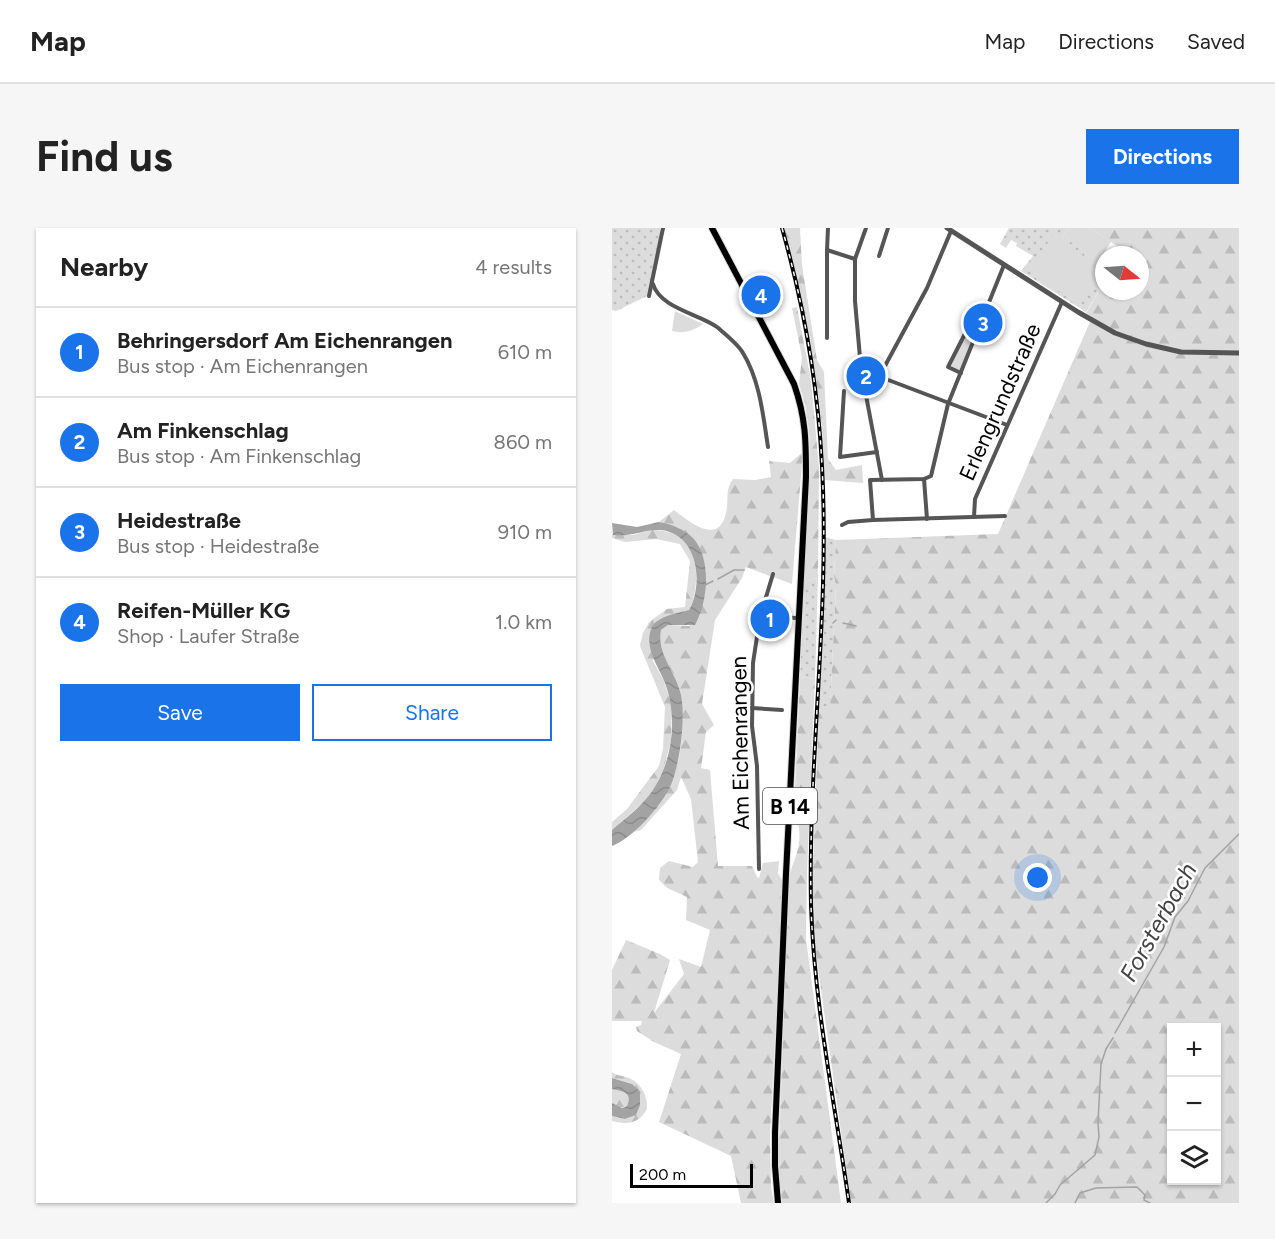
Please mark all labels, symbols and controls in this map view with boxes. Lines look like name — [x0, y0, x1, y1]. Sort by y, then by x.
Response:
text: Map — [30, 24, 86, 58]
text: Map — [984, 29, 1025, 54]
text: Directions — [1058, 29, 1154, 54]
text: Saved — [1187, 29, 1245, 54]
button: Directions — [1086, 129, 1239, 184]
text: Find us — [36, 131, 173, 182]
north arrow — [1095, 246, 1149, 300]
text: Nearby — [60, 251, 148, 283]
text: 4 results — [475, 255, 552, 279]
pin: 4 — [742, 272, 780, 318]
pin: 3 — [964, 300, 1003, 346]
street label: Erlengrundstraße — [953, 319, 1047, 485]
text: Behringersdorf Am Eichenrangen — [117, 327, 452, 354]
text: 1 — [75, 340, 84, 364]
text: 610 m — [498, 340, 552, 364]
text: Bus stop · Am Eichenrangen — [117, 354, 368, 378]
pin: 2 — [846, 354, 886, 398]
text: Am Finkenschlag — [117, 417, 289, 444]
text: 2 — [74, 430, 85, 454]
text: 860 m — [494, 430, 552, 454]
text: Bus stop · Am Finkenschlag — [117, 444, 361, 468]
text: Heidestraße — [117, 507, 241, 534]
text: 3 — [74, 520, 85, 544]
text: 910 m — [498, 520, 552, 544]
text: Bus stop · Heidestraße — [117, 534, 319, 558]
pin: 1 — [750, 596, 790, 642]
text: Reifen-Müller KG — [117, 597, 290, 624]
text: 4 — [73, 610, 86, 634]
text: 1.0 km — [495, 610, 552, 634]
text: Shop · Laufer Straße — [117, 624, 300, 648]
street label: Am Eichenrangen — [725, 656, 755, 830]
button: Save — [60, 684, 300, 741]
button: Share — [312, 684, 552, 741]
road number: B 14 — [763, 788, 817, 824]
water label: Forsterbach — [1113, 858, 1203, 986]
your location — [1023, 863, 1052, 892]
map controls — [1167, 1023, 1221, 1185]
button: + — [1167, 1023, 1221, 1077]
button: − — [1167, 1077, 1221, 1131]
button: layers — [1167, 1131, 1221, 1185]
scale bar — [630, 1161, 753, 1188]
text: 200 m — [639, 1165, 686, 1184]

